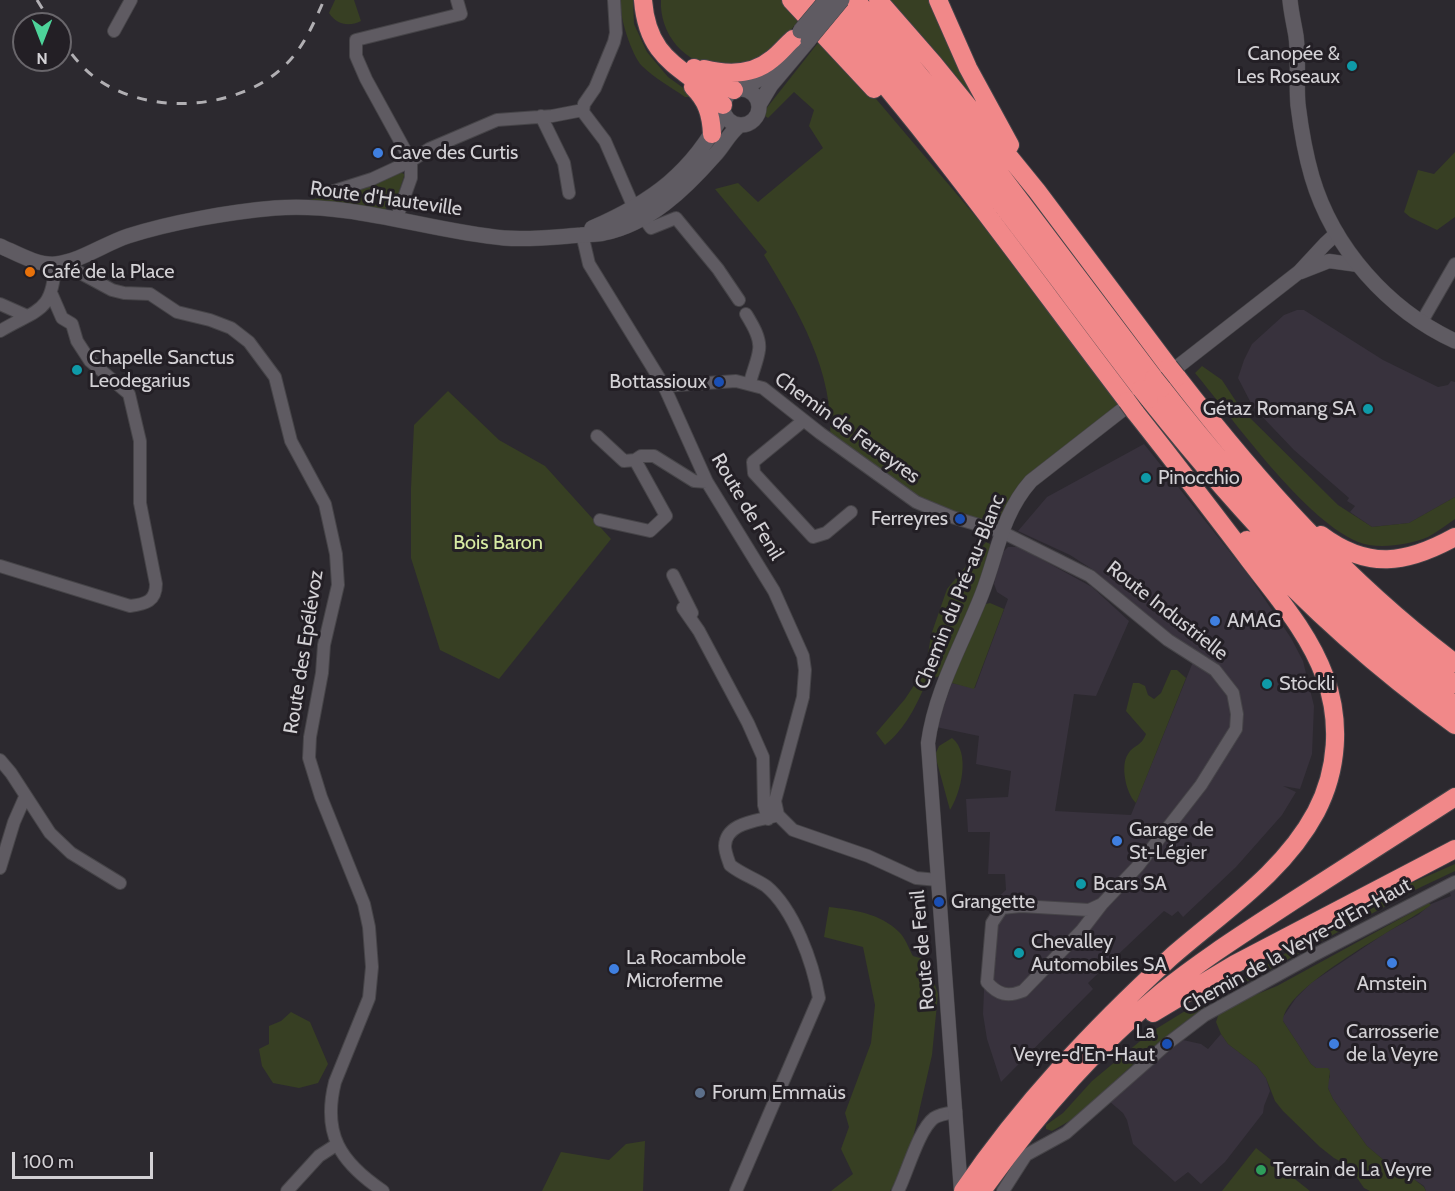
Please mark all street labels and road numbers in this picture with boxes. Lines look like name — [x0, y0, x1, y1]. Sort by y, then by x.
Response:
street label: Route d'Hauteville — [308, 176, 464, 222]
street label: Chemin de Ferreyres — [770, 367, 924, 489]
street label: Route de Fenil — [706, 449, 788, 565]
street label: Chemin du Pré-au-Blanc — [910, 491, 1010, 693]
street label: Route Industrielle — [1101, 556, 1233, 666]
street label: Route des Epélévoz — [279, 568, 329, 736]
street label: Chemin de la Veyre-d'En-Haut — [1179, 873, 1415, 1019]
street label: Route de Fenil — [906, 889, 940, 1011]

